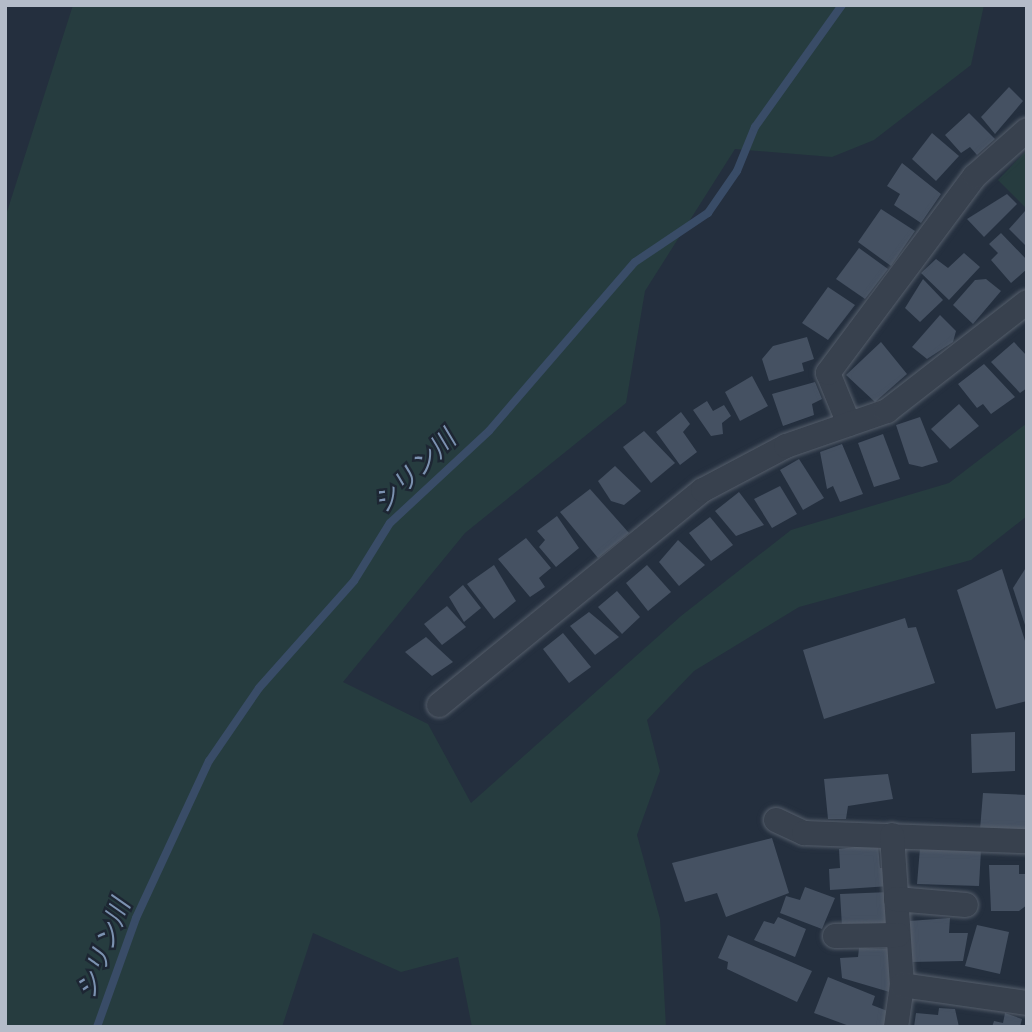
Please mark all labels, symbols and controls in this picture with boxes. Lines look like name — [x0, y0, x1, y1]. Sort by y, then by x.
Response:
water label: シリン川 — [367, 424, 463, 520]
water label: シリン川 — [71, 895, 137, 1003]

